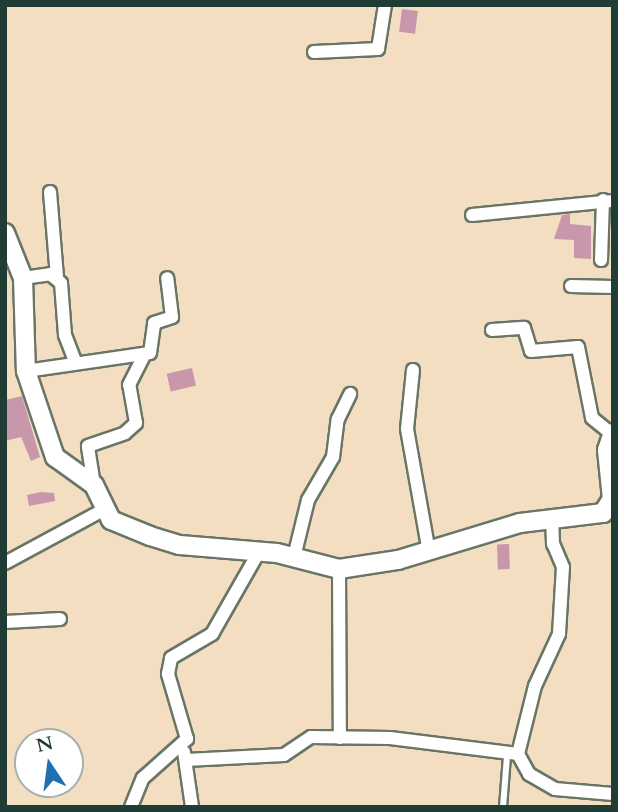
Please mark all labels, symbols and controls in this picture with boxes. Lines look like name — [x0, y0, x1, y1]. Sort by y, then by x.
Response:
north arrow — [14, 728, 84, 798]
text: N — [34, 730, 56, 759]

